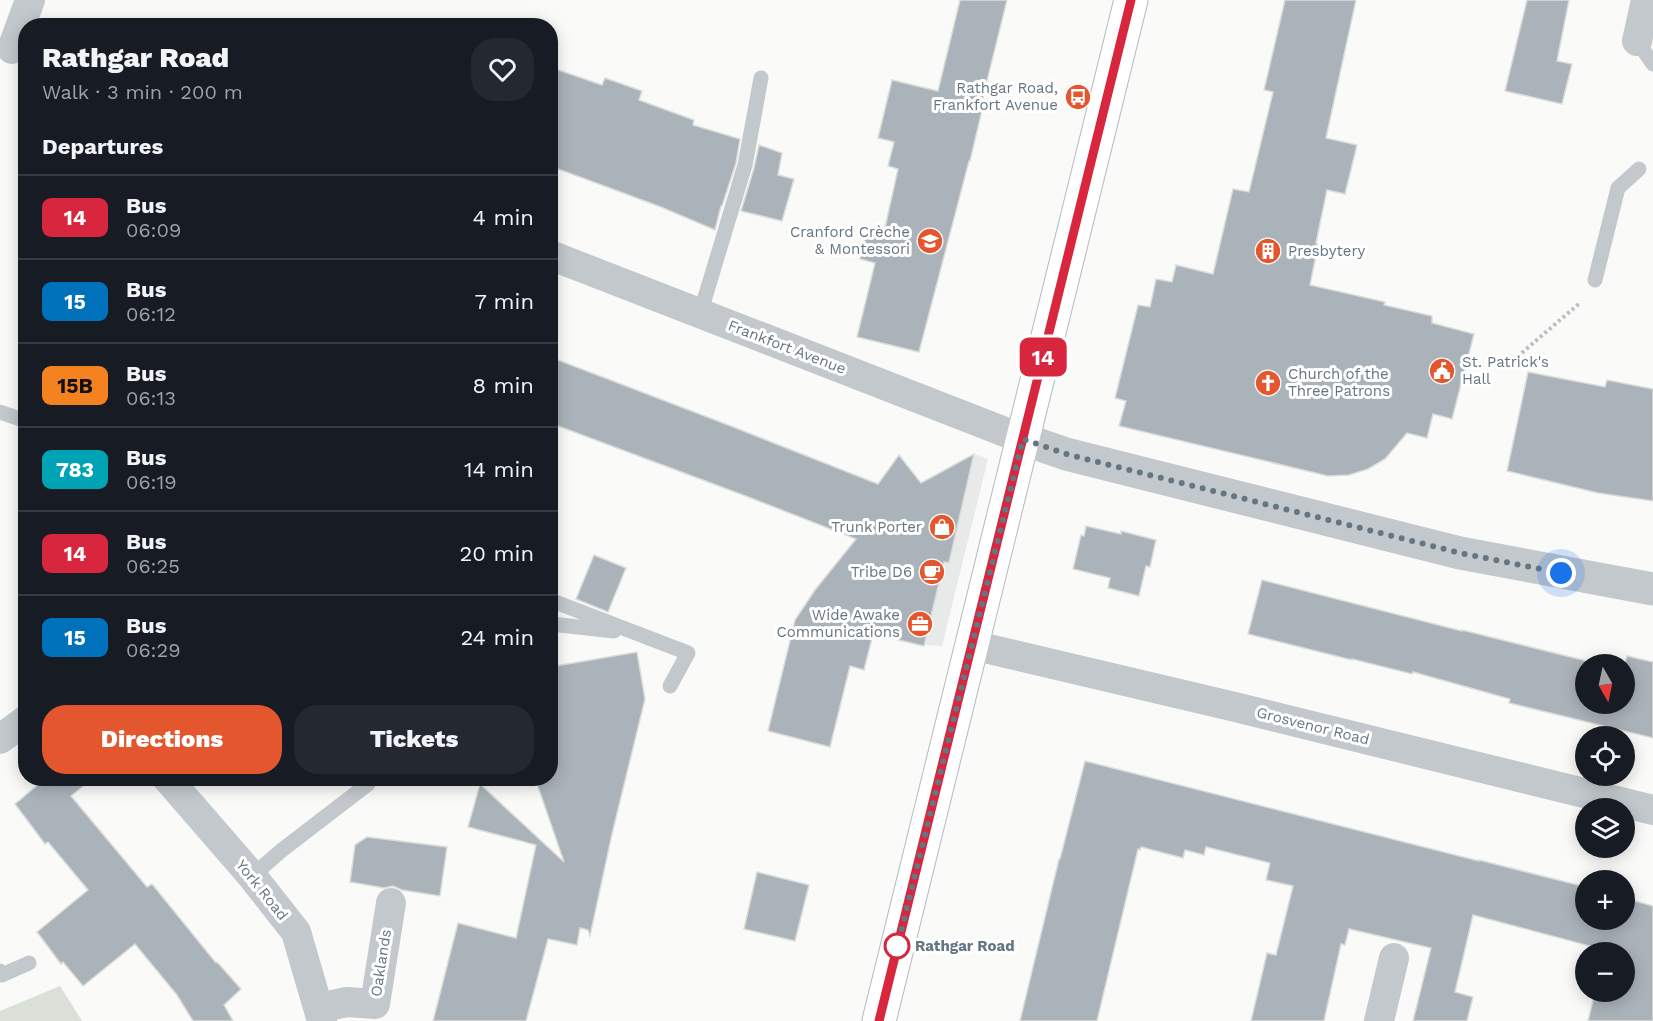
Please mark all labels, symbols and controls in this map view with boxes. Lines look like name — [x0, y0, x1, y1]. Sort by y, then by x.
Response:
button: heart — [471, 38, 534, 101]
text: Rathgar Road — [42, 41, 229, 74]
place label: Rathgar Road, Frankfort Avenue — [933, 79, 1058, 114]
text: Walk · 3 min · 200 m — [42, 80, 243, 104]
bus stop icon: Rathgar Road, Frankfort Avenue — [1063, 82, 1093, 112]
text: Departures — [42, 134, 163, 159]
text: Bus — [126, 193, 166, 218]
text: 14 — [64, 205, 86, 230]
text: 4 min — [473, 205, 534, 230]
text: 06:09 — [126, 218, 181, 242]
place label: Cranford Crèche & Montessori — [790, 223, 910, 258]
school or university icon: Cranford Crèche & Montessori — [915, 226, 945, 256]
building icon: Presbytery — [1253, 236, 1283, 266]
place label: Presbytery — [1288, 242, 1366, 260]
text: Bus — [126, 277, 166, 302]
text: 15 — [64, 289, 86, 314]
text: 7 min — [474, 289, 534, 314]
text: 06:12 — [126, 302, 176, 326]
street label: Frankfort Avenue — [725, 316, 849, 378]
line badge: 14 — [1016, 338, 1070, 376]
text: 14 — [1032, 345, 1054, 370]
place label: St. Patrick's Hall — [1462, 353, 1549, 388]
public building icon: St. Patrick's Hall — [1427, 356, 1457, 386]
text: Bus — [126, 361, 166, 386]
place label: Church of the Three Patrons — [1288, 365, 1390, 400]
church icon: Church of the Three Patrons — [1253, 368, 1283, 398]
text: 15B — [57, 373, 93, 398]
text: 8 min — [473, 373, 534, 398]
text: 06:13 — [126, 386, 176, 410]
text: Bus — [126, 445, 166, 470]
text: 783 — [56, 457, 94, 482]
text: 14 min — [464, 457, 534, 482]
text: 06:19 — [126, 470, 177, 494]
shop icon: Trunk Porter — [927, 512, 957, 542]
place label: Trunk Porter — [831, 518, 922, 536]
text: Bus — [126, 529, 166, 554]
text: 14 — [64, 541, 86, 566]
text: 20 min — [460, 541, 534, 566]
text: 06:25 — [126, 554, 180, 578]
cafe icon: Tribe D6 — [917, 557, 947, 587]
your location — [1546, 558, 1576, 588]
place label: Tribe D6 — [851, 563, 912, 581]
place label: Wide Awake Communications — [777, 606, 900, 641]
office icon: Wide Awake Communications — [905, 609, 935, 639]
text: Bus — [126, 613, 166, 638]
text: 15 — [64, 625, 86, 650]
text: 24 min — [460, 625, 534, 650]
text: 06:29 — [126, 638, 181, 662]
north arrow — [1575, 654, 1635, 714]
map controls — [1575, 654, 1635, 1002]
street label: Grosvenor Road — [1255, 703, 1371, 749]
button: Directions — [42, 705, 282, 774]
button: Tickets — [294, 705, 534, 774]
button: locate — [1575, 726, 1635, 786]
button: layers — [1575, 798, 1635, 858]
street label: York Road — [232, 856, 292, 924]
button: + — [1575, 870, 1635, 930]
street label: Oaklands — [367, 928, 395, 998]
marker: Rathgar Road — [884, 933, 910, 959]
place label: Rathgar Road — [915, 937, 1015, 955]
button: − — [1575, 942, 1635, 1002]

